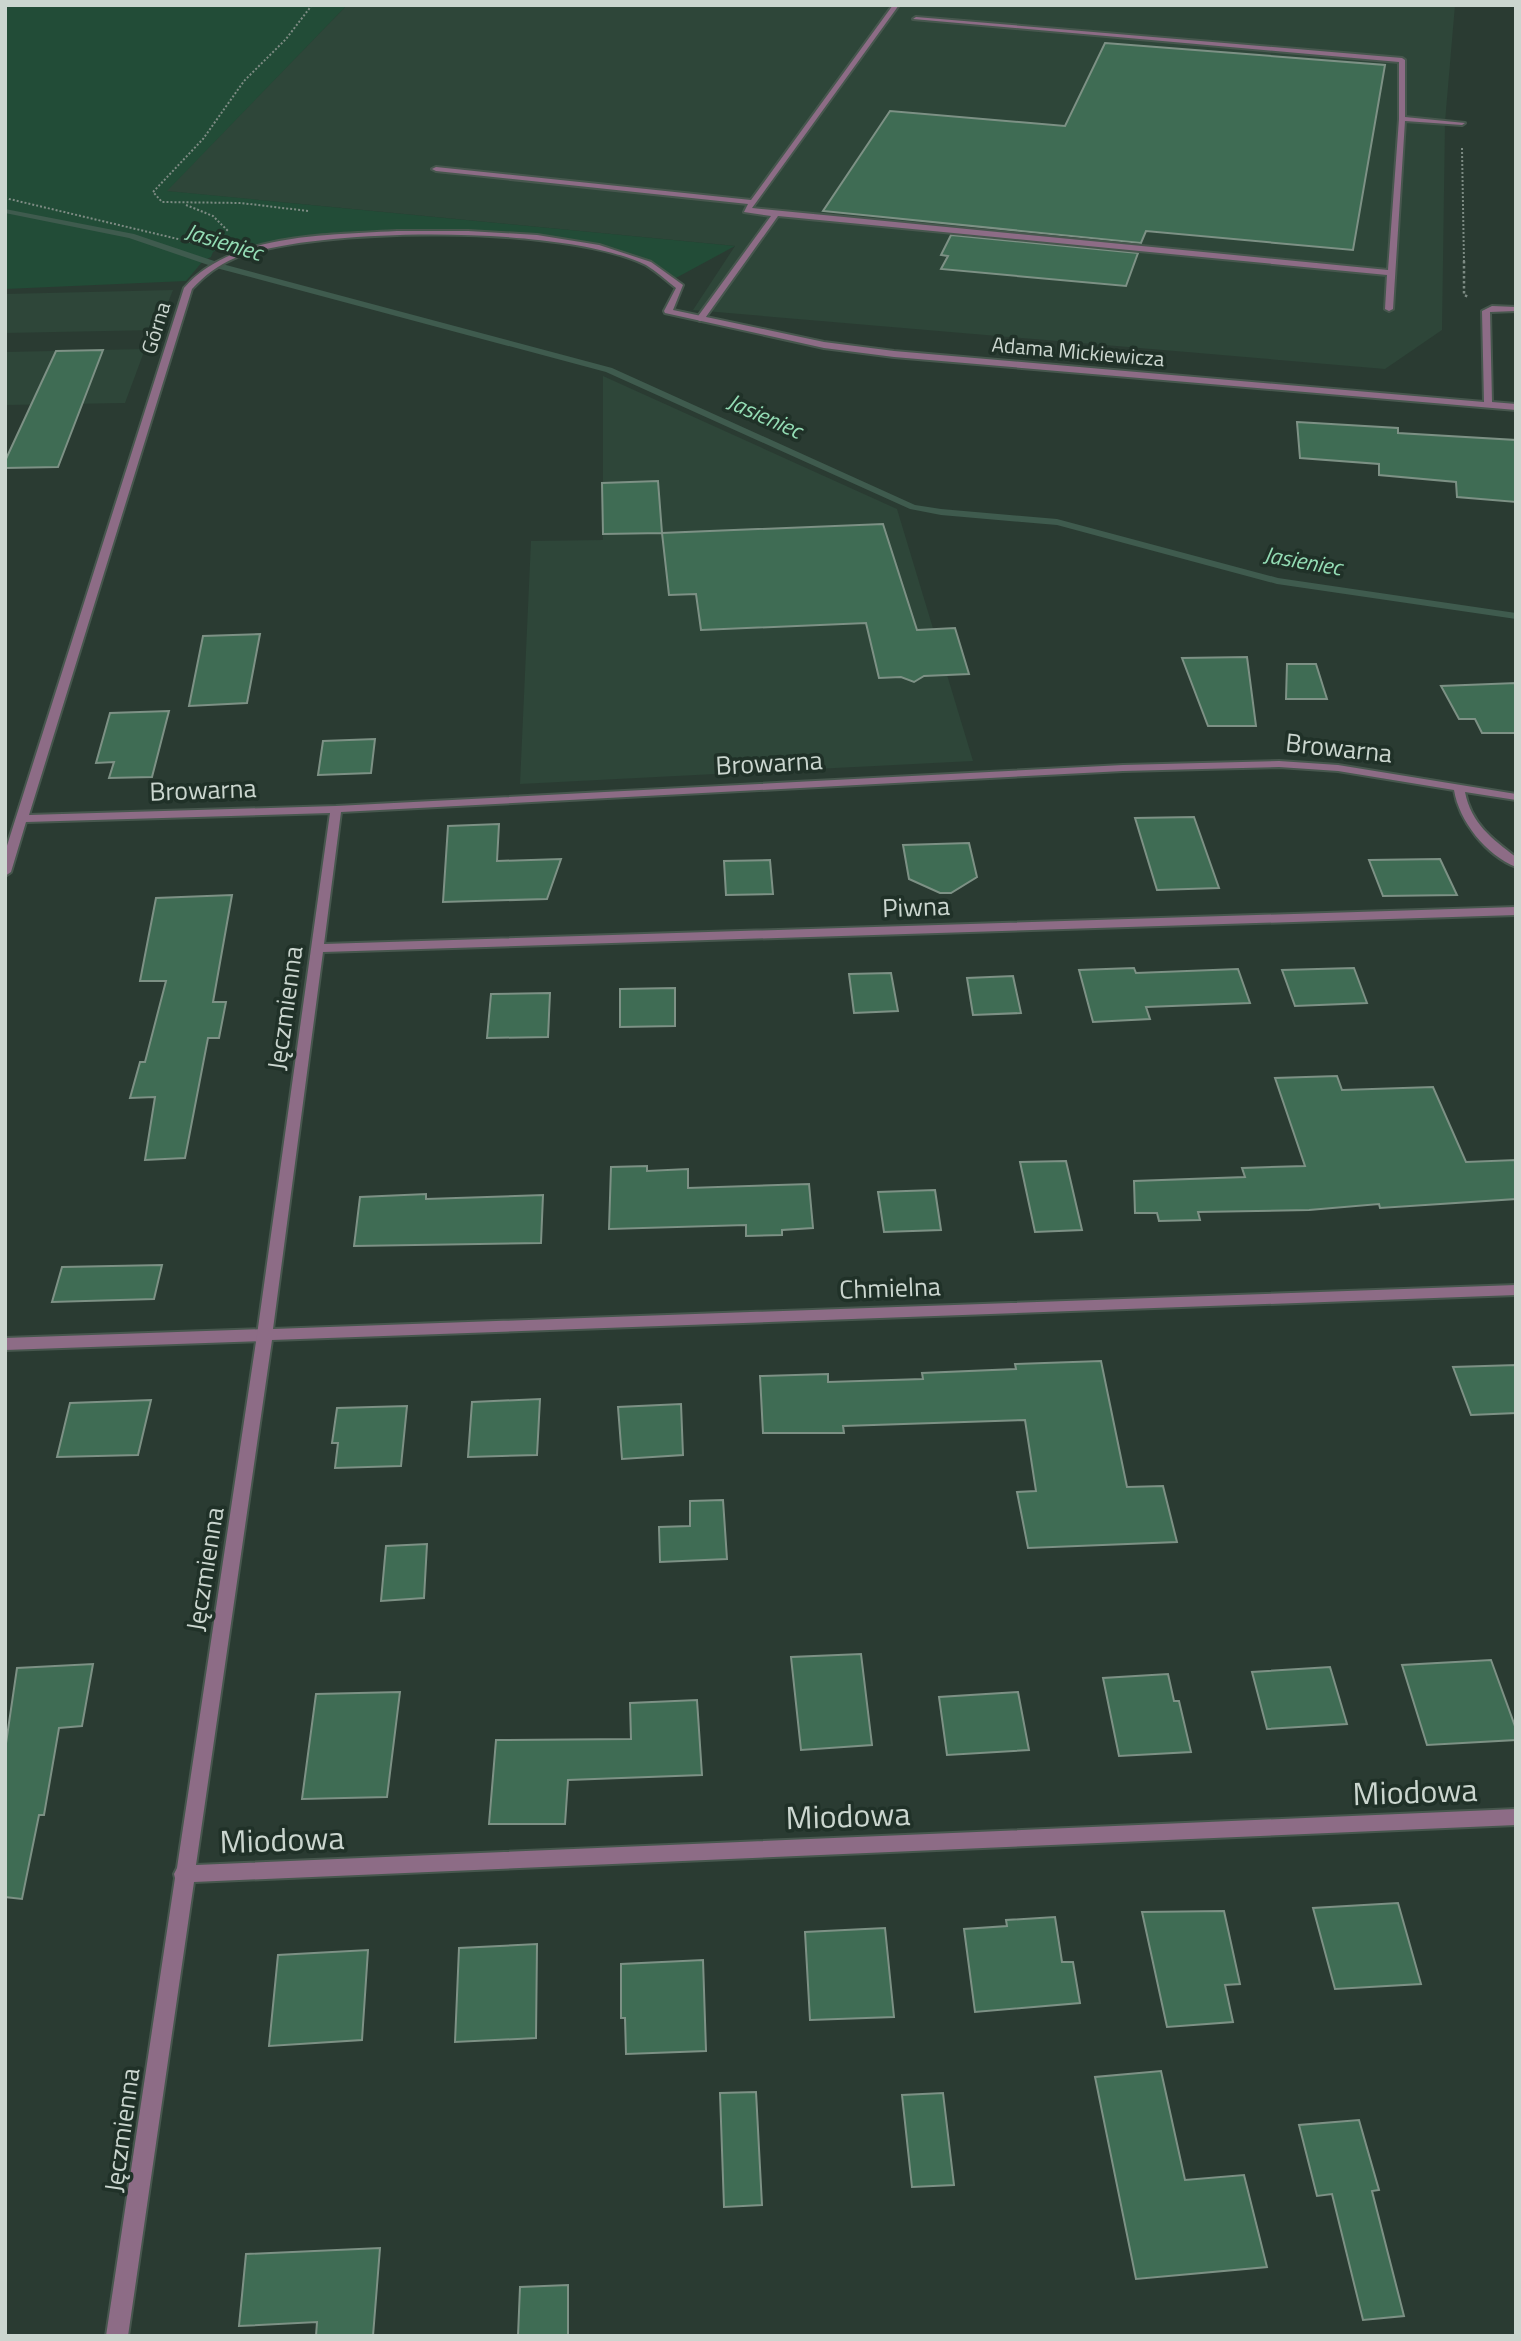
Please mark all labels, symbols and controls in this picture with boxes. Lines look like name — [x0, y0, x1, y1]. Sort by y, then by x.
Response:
water label: Jasieniec — [181, 213, 270, 271]
street label: Górna — [132, 297, 178, 358]
street label: Adama Mickiewicza — [990, 328, 1166, 375]
water label: Jasieniec — [722, 384, 811, 449]
water label: Jasieniec — [1261, 536, 1348, 585]
street label: Browarna — [1284, 723, 1394, 772]
street label: Browarna — [715, 740, 823, 785]
street label: Browarna — [149, 768, 257, 811]
street label: Piwna — [881, 886, 951, 927]
street label: Jęczmienna — [256, 943, 313, 1073]
street label: Chmielna — [838, 1266, 941, 1309]
street label: Jęczmienna — [175, 1504, 234, 1634]
street label: Miodowa — [1352, 1765, 1478, 1817]
street label: Miodowa — [785, 1789, 911, 1841]
street label: Miodowa — [219, 1813, 345, 1865]
street label: Jęczmienna — [93, 2065, 150, 2195]

